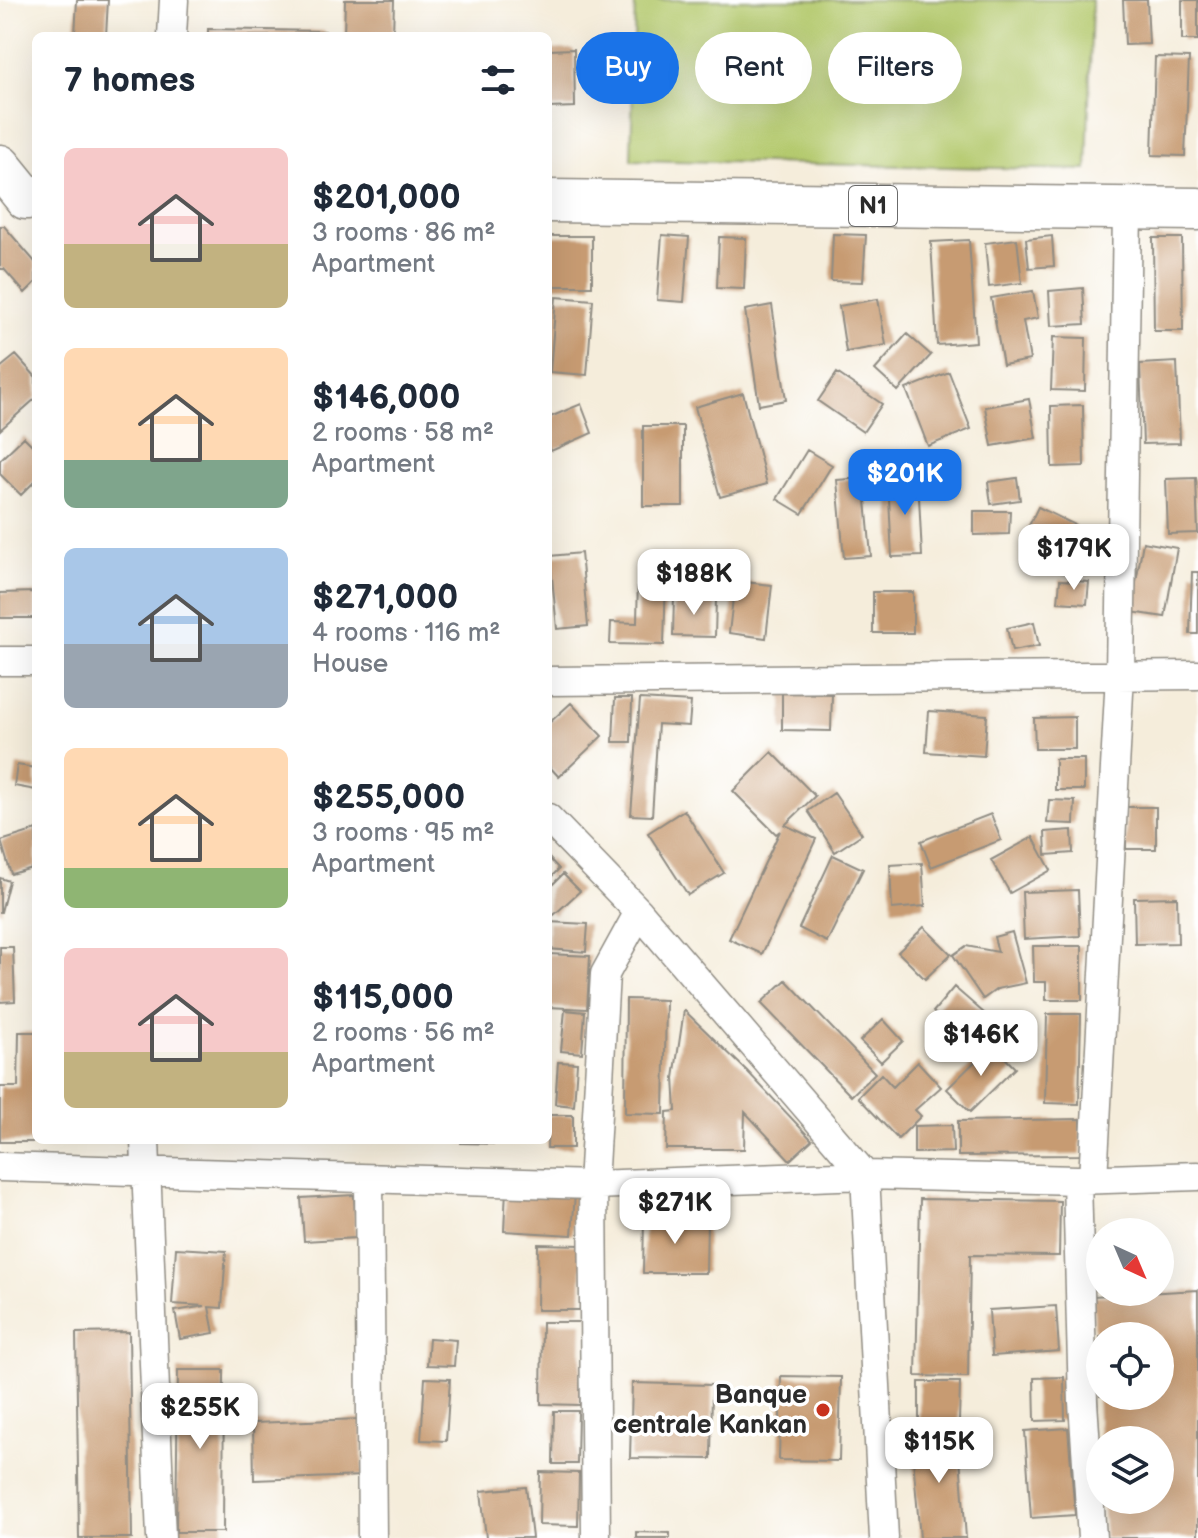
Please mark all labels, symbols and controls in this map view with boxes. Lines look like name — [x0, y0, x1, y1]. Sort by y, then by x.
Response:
chip: Buy — [576, 32, 679, 104]
chip: Rent — [695, 32, 812, 104]
chip: Filters — [828, 32, 962, 104]
icon: filters — [476, 58, 520, 102]
text: 7 homes — [64, 60, 195, 101]
text: $201,000 — [312, 177, 461, 218]
icon: home — [128, 180, 224, 276]
road number: N1 — [849, 186, 897, 226]
text: 3 rooms · 86 m² — [312, 218, 496, 249]
text: Apartment — [312, 249, 435, 280]
text: $146,000 — [312, 377, 460, 418]
icon: home — [128, 380, 224, 476]
text: 2 rooms · 58 m² — [312, 418, 494, 449]
text: Apartment — [312, 449, 435, 480]
pin: $201K — [849, 449, 961, 517]
text: $201K — [866, 459, 944, 490]
pin: $179K — [1018, 524, 1130, 592]
text: $179K — [1036, 534, 1112, 565]
pin: $188K — [638, 549, 750, 617]
text: $188K — [655, 559, 733, 590]
text: $271,000 — [312, 577, 458, 618]
icon: home — [128, 580, 224, 676]
text: 4 rooms · 116 m² — [312, 618, 500, 649]
text: House — [312, 649, 388, 680]
text: $255,000 — [312, 777, 465, 818]
icon: home — [128, 780, 224, 876]
text: 3 rooms · 95 m² — [312, 818, 494, 849]
text: Apartment — [312, 849, 435, 880]
text: $115,000 — [312, 977, 454, 1018]
icon: home — [128, 980, 224, 1076]
pin: $146K — [925, 1010, 1037, 1078]
text: 2 rooms · 56 m² — [312, 1018, 495, 1049]
text: $146K — [943, 1020, 1019, 1051]
text: Apartment — [312, 1049, 435, 1080]
pin: $271K — [619, 1178, 731, 1246]
text: $271K — [637, 1188, 713, 1219]
north arrow — [1086, 1218, 1174, 1306]
map controls — [1086, 1218, 1174, 1514]
button: locate — [1086, 1322, 1174, 1410]
place label: Banque centrale Kankan — [613, 1380, 807, 1441]
pin: $255K — [144, 1383, 256, 1451]
text: $255K — [160, 1393, 240, 1424]
marker: Banque centrale Kankan — [814, 1401, 832, 1419]
pin: $115K — [883, 1417, 995, 1485]
button: layers — [1086, 1426, 1174, 1514]
text: $115K — [903, 1427, 975, 1458]

